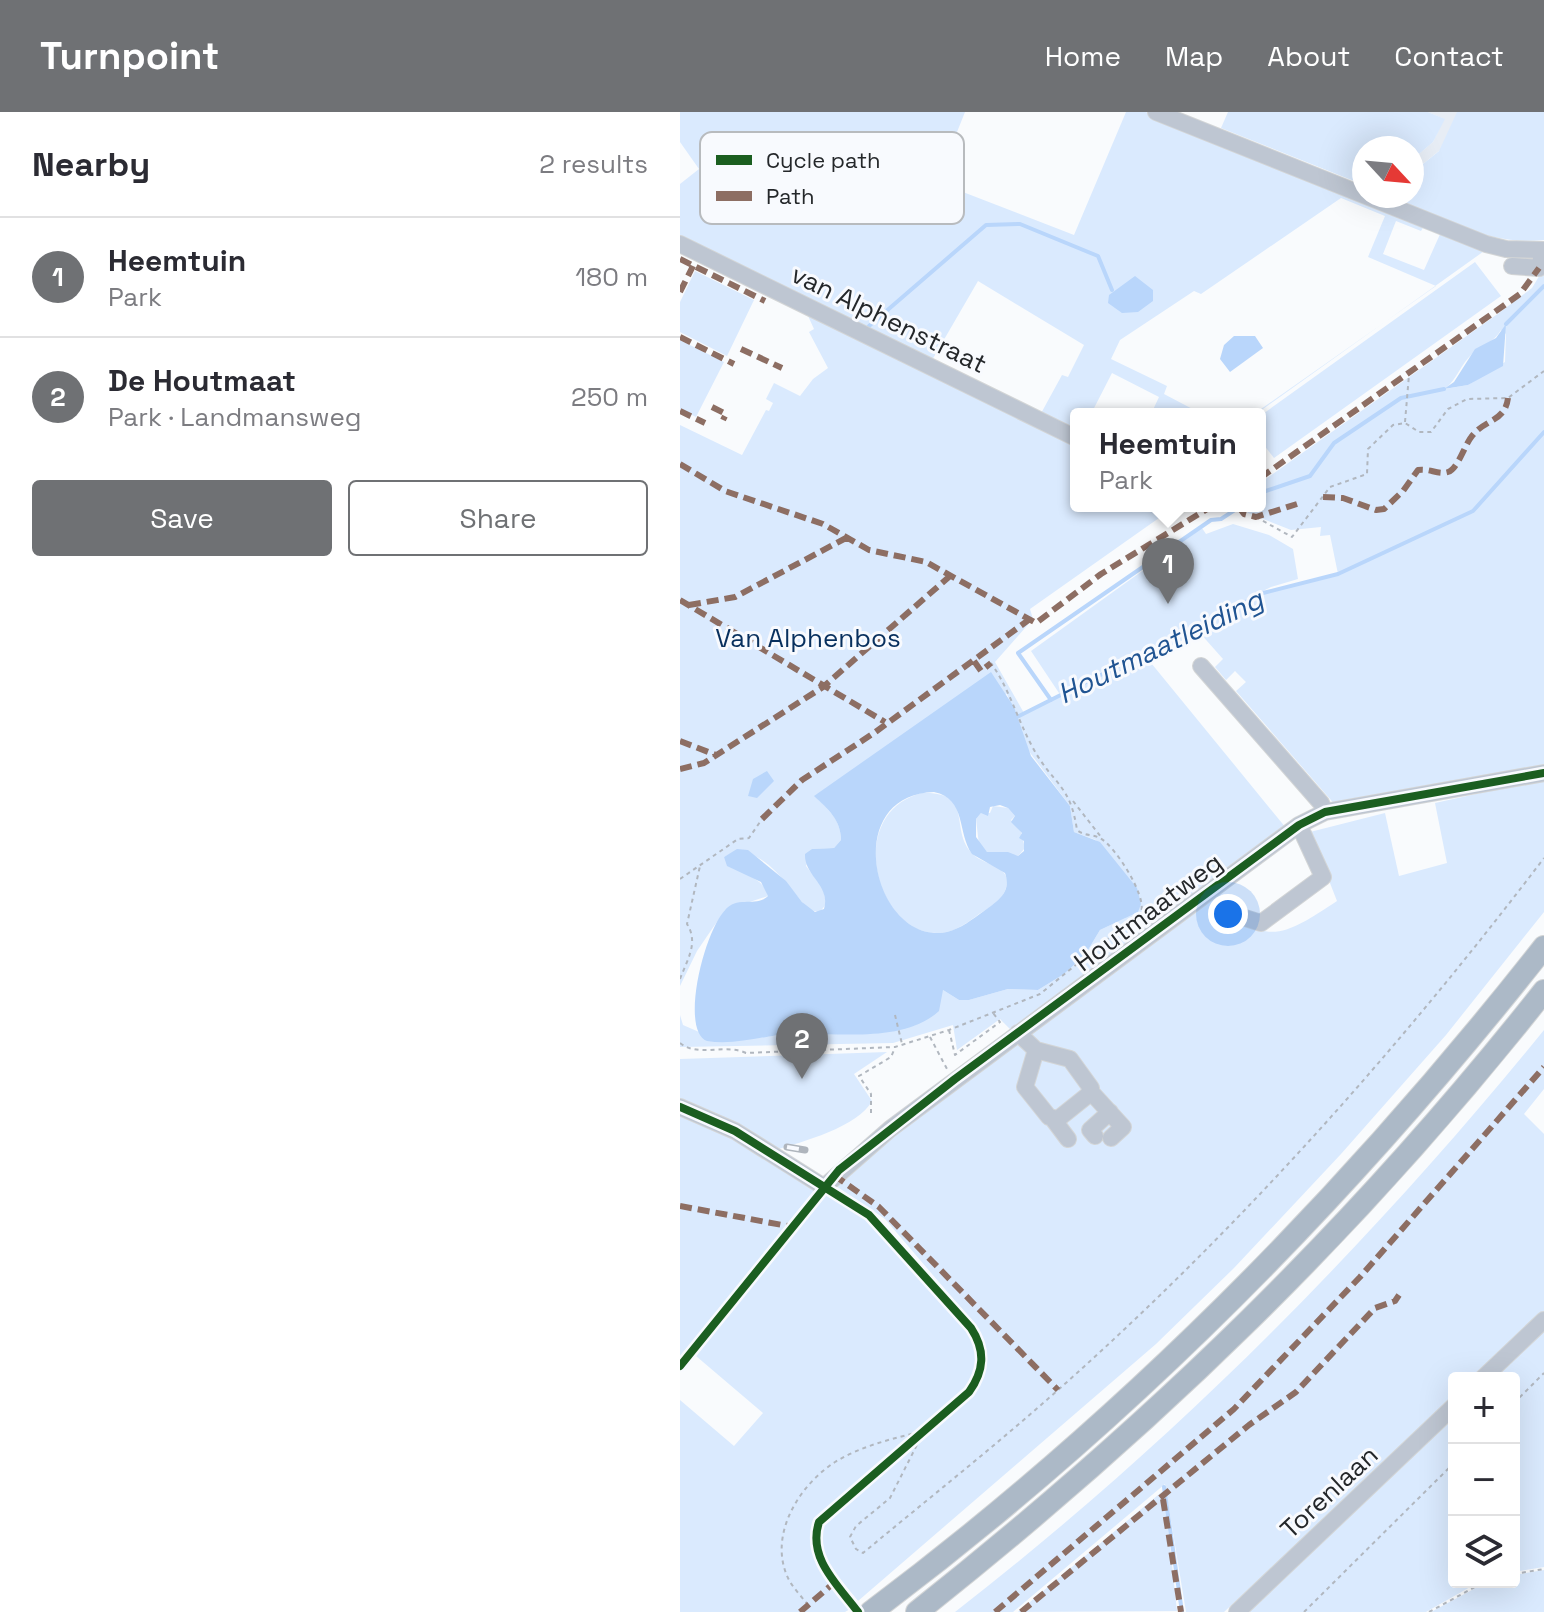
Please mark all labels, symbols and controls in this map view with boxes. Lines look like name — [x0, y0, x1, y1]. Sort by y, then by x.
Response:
text: Turnpoint — [40, 32, 219, 80]
text: Home — [1045, 38, 1121, 74]
text: Map — [1165, 38, 1223, 74]
text: About — [1267, 38, 1350, 74]
text: Contact — [1394, 38, 1504, 74]
legend — [700, 132, 964, 224]
north arrow — [1352, 136, 1424, 208]
text: Nearby — [32, 143, 150, 186]
text: Cycle path — [766, 146, 881, 174]
text: 2 results — [539, 147, 648, 181]
text: Path — [766, 182, 815, 210]
text: Heemtuin — [108, 241, 246, 280]
street label: van Alphenstraat — [786, 257, 992, 381]
text: 1 — [52, 260, 64, 294]
text: 180 m — [575, 260, 648, 294]
text: Park — [108, 280, 162, 314]
text: De Houtmaat — [108, 361, 296, 400]
text: 2 — [50, 380, 66, 414]
text: 250 m — [571, 380, 648, 414]
text: Park · Landmansweg — [108, 400, 362, 434]
popup — [1070, 408, 1266, 512]
text: Heemtuin — [1099, 424, 1237, 463]
text: Park — [1099, 463, 1153, 497]
button: Save — [32, 480, 332, 556]
button: Share — [348, 480, 648, 556]
pin: 1 — [1142, 538, 1194, 604]
water label: Houtmaatleiding — [1051, 580, 1271, 711]
park label: Van Alphenbos — [715, 621, 901, 655]
street label: Houtmaatweg — [1067, 845, 1229, 979]
your location — [1208, 894, 1248, 934]
pin: 2 — [776, 1013, 828, 1079]
map controls — [1448, 1372, 1520, 1588]
button: + — [1448, 1372, 1520, 1444]
street label: Torenlaan — [1273, 1438, 1385, 1546]
button: − — [1448, 1444, 1520, 1516]
button: layers — [1448, 1516, 1520, 1588]

